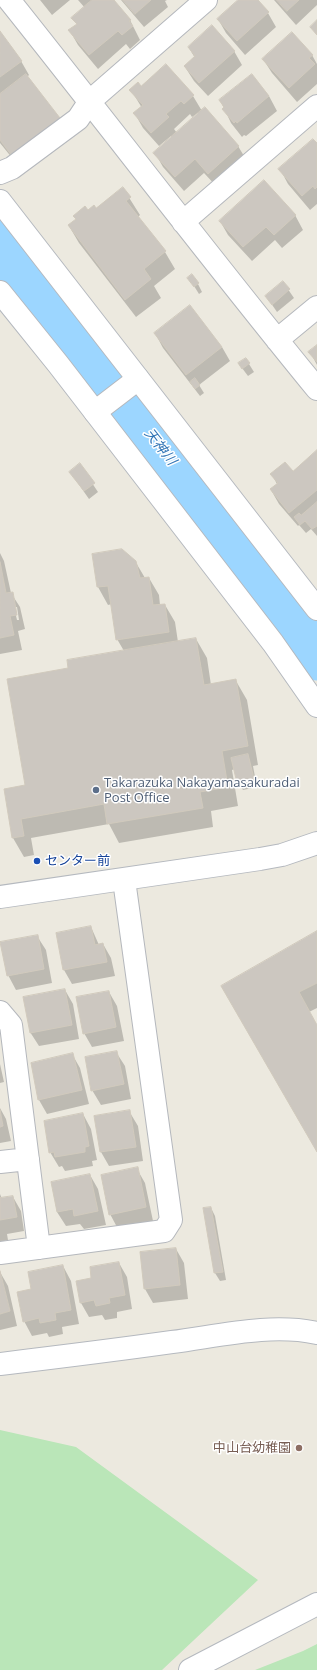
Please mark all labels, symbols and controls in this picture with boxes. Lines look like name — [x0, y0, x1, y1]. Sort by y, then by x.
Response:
water label: 天神川 — [140, 425, 180, 469]
place label: Takarazuka Nakayamasakuradai Post Office — [104, 775, 300, 806]
marker: Takarazuka Nakayamasakuradai Post Office — [91, 785, 101, 795]
place label: センター前 — [45, 853, 110, 869]
marker: センター前 — [32, 856, 42, 866]
place label: 中山台幼稚園 — [213, 1440, 291, 1456]
marker: 中山台幼稚園 — [294, 1443, 304, 1453]

